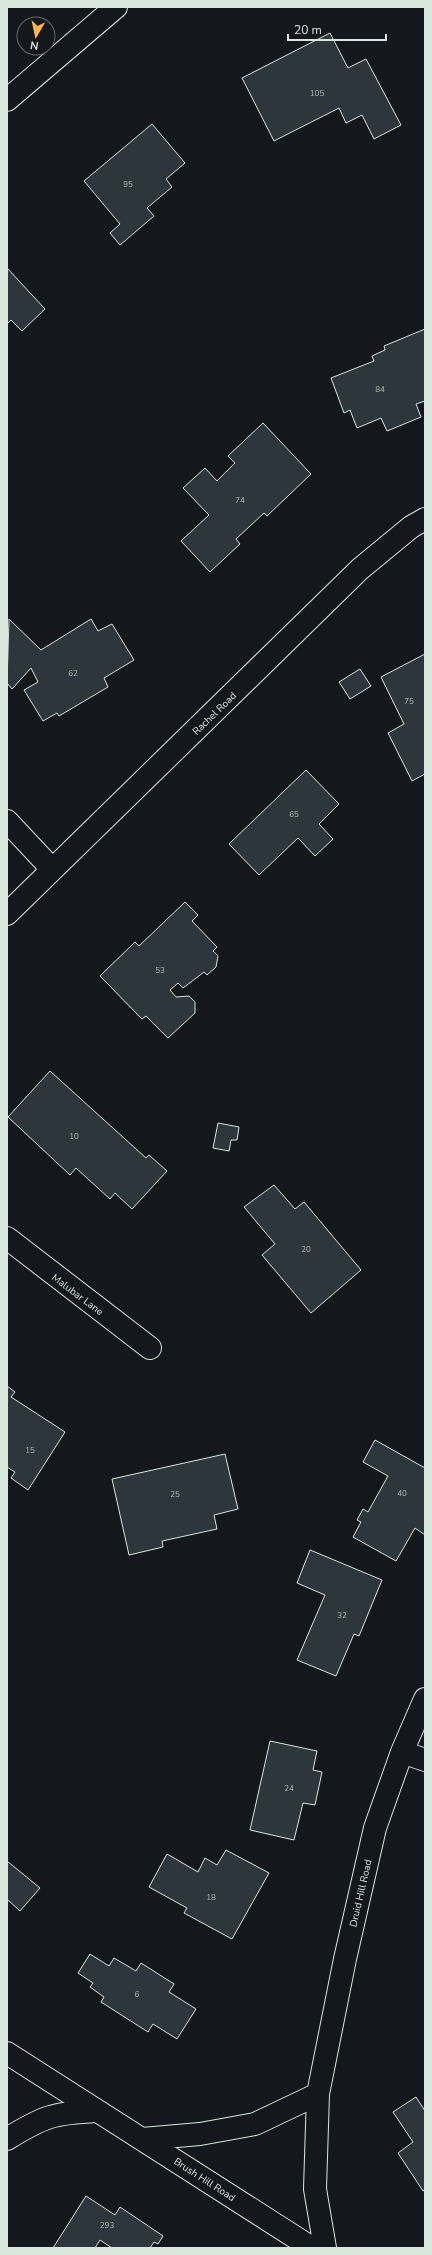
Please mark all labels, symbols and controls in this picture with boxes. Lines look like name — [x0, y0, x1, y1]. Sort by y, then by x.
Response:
north arrow — [16, 16, 56, 56]
scale bar — [288, 16, 386, 42]
text: 20 m — [294, 22, 322, 38]
text: N — [29, 37, 40, 53]
house number: 105 — [310, 88, 324, 99]
house number: 95 — [123, 179, 133, 190]
house number: 84 — [375, 384, 385, 395]
house number: 74 — [235, 495, 245, 506]
house number: 62 — [68, 668, 78, 679]
street label: Rachel Road — [190, 689, 240, 738]
house number: 75 — [404, 696, 414, 707]
house number: 65 — [289, 809, 299, 820]
house number: 53 — [155, 965, 165, 976]
house number: 10 — [69, 1131, 79, 1142]
house number: 20 — [301, 1244, 311, 1255]
street label: Malubar Lane — [49, 1271, 106, 1319]
house number: 15 — [25, 1445, 35, 1456]
house number: 40 — [397, 1488, 407, 1499]
house number: 25 — [170, 1489, 180, 1500]
house number: 32 — [337, 1610, 347, 1621]
house number: 24 — [284, 1783, 294, 1794]
street label: Druid Hill Road — [346, 1858, 376, 1928]
house number: 18 — [206, 1892, 216, 1903]
house number: 6 — [135, 1989, 140, 2000]
street label: Brush Hill Road — [171, 2155, 238, 2205]
house number: 293 — [100, 2220, 114, 2231]

